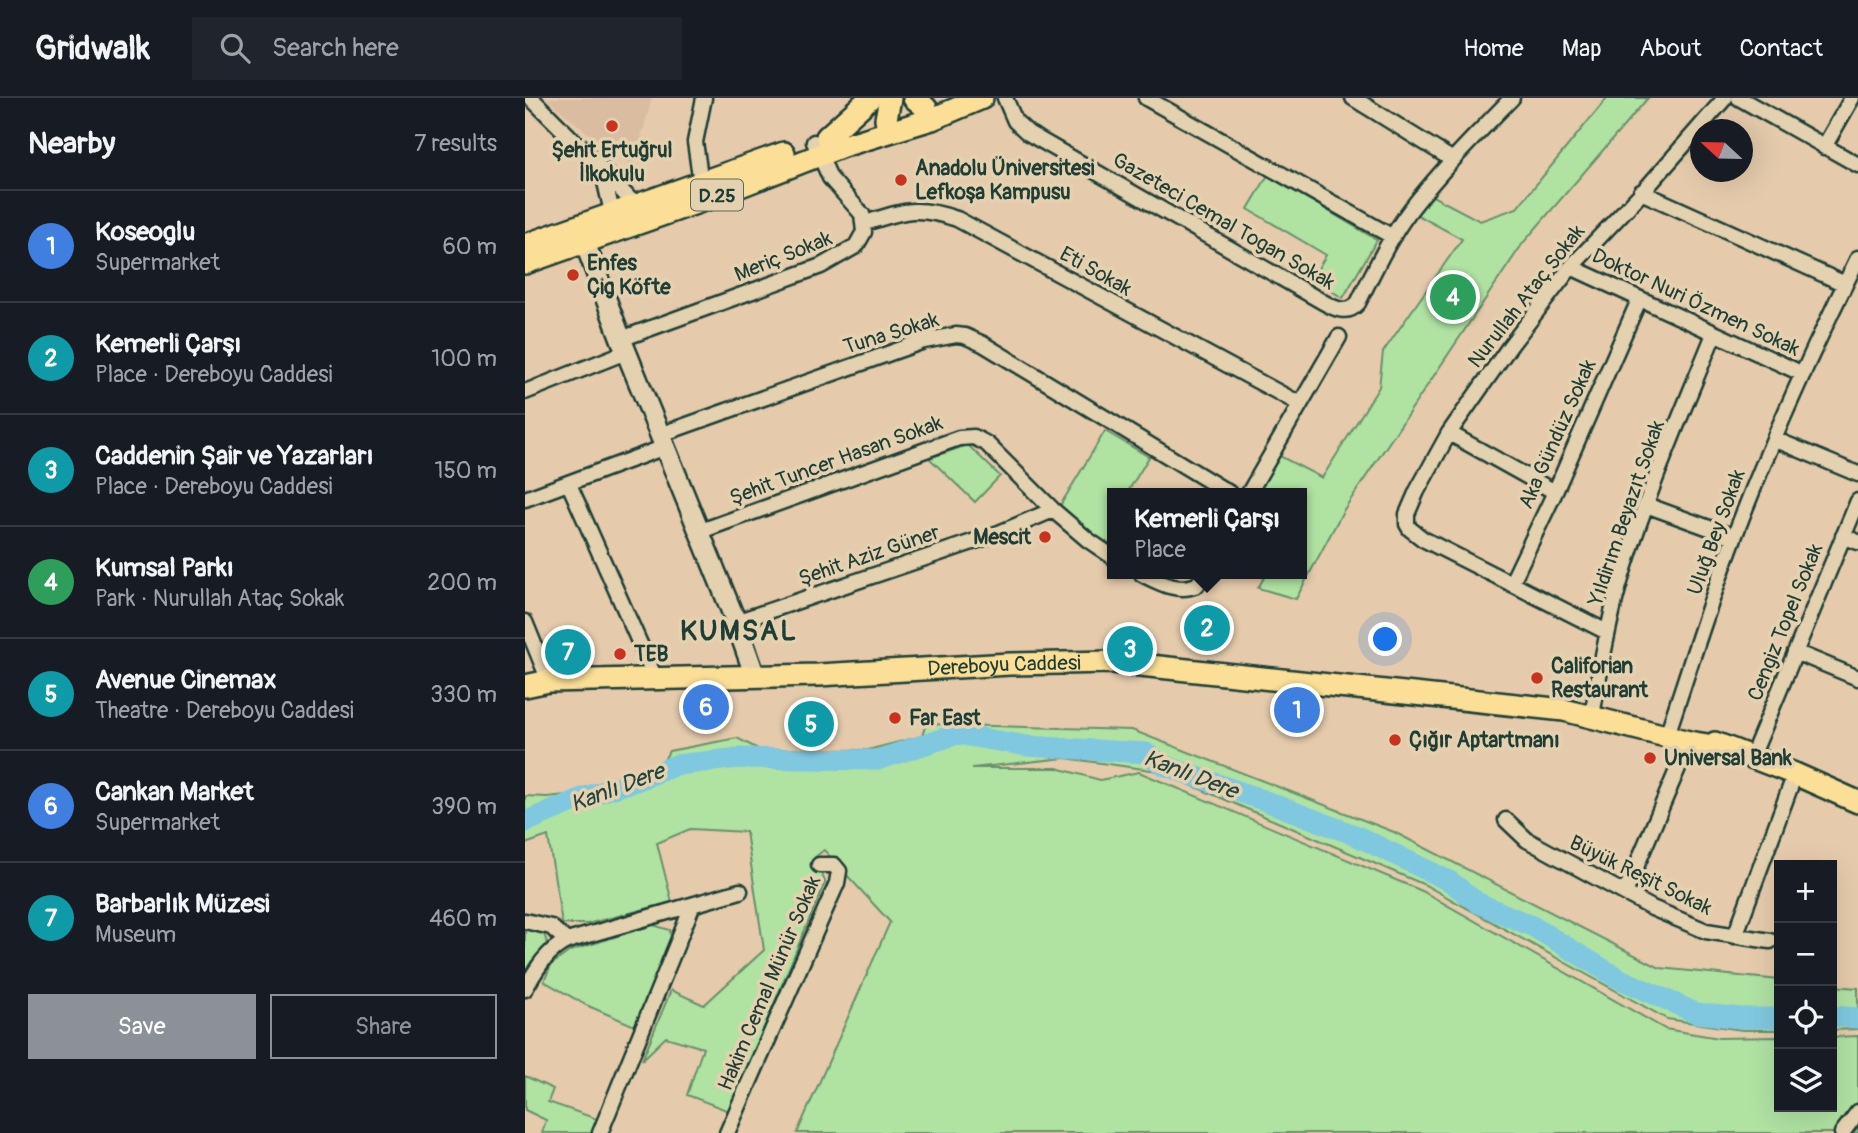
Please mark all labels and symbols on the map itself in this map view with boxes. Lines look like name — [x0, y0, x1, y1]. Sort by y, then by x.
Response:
marker: Şehit Ertuğrul İlkokulu — [604, 118, 620, 134]
north arrow — [1690, 119, 1753, 182]
place label: Şehit Ertuğrul İlkokulu — [551, 137, 673, 188]
street label: Gazeteci Cemal Togan Sokak — [1108, 147, 1340, 296]
place label: Anadolu Üniversitesi Lefkoşa Kampusu — [915, 155, 1095, 206]
marker: Anadolu Üniversitesi Lefkoşa Kampusu — [893, 172, 909, 188]
road number: D.25 — [691, 180, 743, 211]
street label: Nurullah Ataç Sokak — [1462, 219, 1591, 374]
street label: Meriç Sokak — [730, 225, 836, 288]
street label: Eti Sokak — [1055, 241, 1137, 302]
street label: Doktor Nuri Özmen Sokak — [1587, 242, 1804, 363]
place label: Enfes Çig Köfte — [587, 250, 671, 301]
marker: Enfes Çig Köfte — [565, 267, 581, 283]
pin: 4 — [1430, 271, 1476, 323]
street label: Tuna Sokak — [840, 306, 942, 361]
street label: Aka Gündüz Sokak — [1512, 355, 1603, 513]
street label: Şehit Tuncer Hasan Sokak — [726, 409, 947, 512]
street label: Yıldirım Beyazıt Sokak — [1582, 417, 1671, 611]
street label: Uluğ Bey Sokak — [1681, 466, 1752, 599]
street label: Şehit Aziz Güner — [795, 518, 944, 592]
place label: Mescit — [973, 524, 1032, 551]
marker: Mescit — [1037, 529, 1053, 545]
street label: Cengiz Topel Sokak — [1742, 539, 1829, 705]
pin: 2 — [1184, 602, 1230, 654]
district label: KUMSAL — [680, 614, 798, 649]
your location — [1368, 622, 1402, 656]
pin: 3 — [1107, 623, 1153, 675]
pin: 7 — [545, 626, 591, 678]
place label: TEB — [633, 641, 669, 668]
marker: TEB — [612, 646, 628, 662]
street label: Dereboyu Caddesi — [927, 650, 1081, 683]
place label: Califorian Restaurant — [1551, 653, 1649, 704]
marker: Califorian Restaurant — [1529, 670, 1545, 686]
pin: 6 — [683, 681, 729, 733]
pin: 1 — [1274, 684, 1320, 736]
pin: 5 — [788, 698, 834, 750]
place label: Far East — [909, 705, 981, 732]
marker: Far East — [887, 710, 903, 726]
place label: Çığır Aptartmanı — [1409, 727, 1560, 754]
marker: Çığır Aptartmanı — [1387, 732, 1403, 748]
water label: Kanlı Dere — [1140, 743, 1244, 807]
place label: Universal Bank — [1664, 745, 1792, 772]
marker: Universal Bank — [1642, 750, 1658, 766]
water label: Kanlı Dere — [566, 755, 671, 819]
street label: Büyük Reşit Sokak — [1565, 829, 1717, 922]
street label: Hakim Cemal Münür Sokak — [712, 871, 827, 1095]

